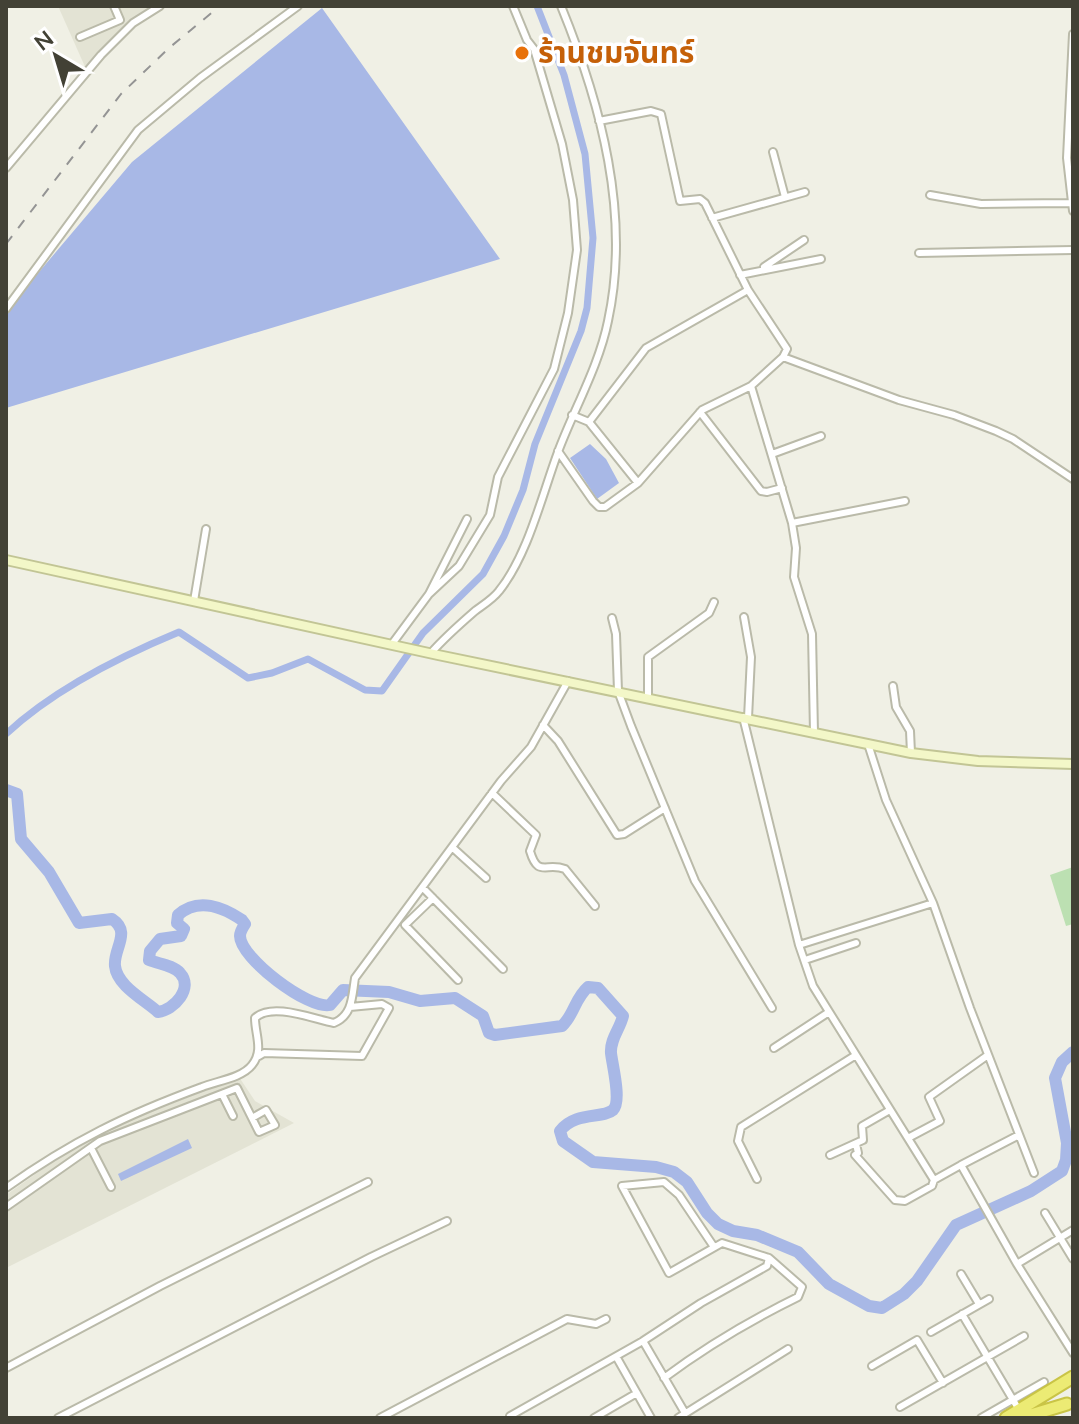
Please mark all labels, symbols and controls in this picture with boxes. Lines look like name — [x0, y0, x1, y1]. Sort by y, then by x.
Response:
north arrow — [16, 16, 96, 96]
text: N — [29, 24, 59, 56]
place label: ร้านชมจันทร์ — [538, 33, 695, 71]
marker: ร้านชมจันทร์ — [513, 44, 531, 62]

